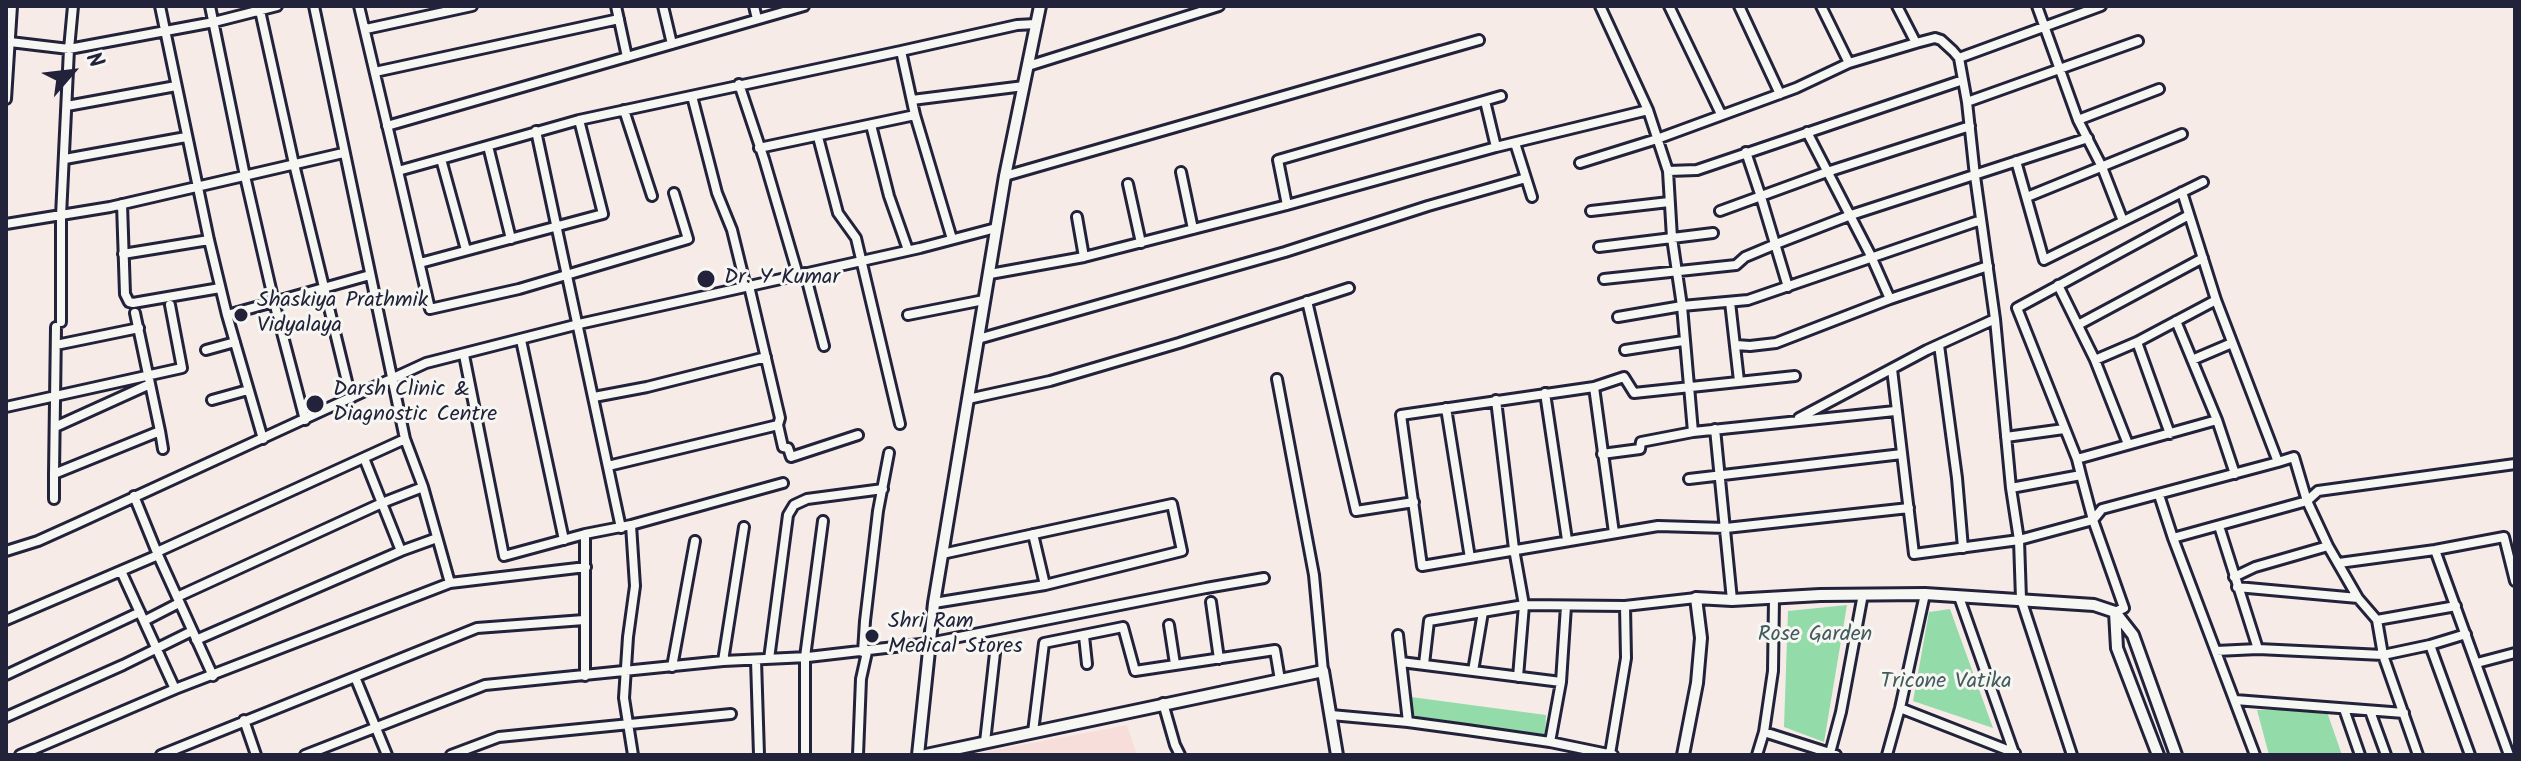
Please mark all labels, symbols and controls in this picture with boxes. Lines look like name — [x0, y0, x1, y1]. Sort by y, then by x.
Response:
north arrow — [32, 32, 112, 112]
text: N — [75, 46, 112, 75]
place label: Dr. Y Kumar — [724, 266, 840, 292]
marker: Dr. Y Kumar — [695, 268, 717, 290]
place label: Shaskiya Prathmik Vidyalaya — [257, 289, 428, 340]
marker: Shaskiya Prathmik Vidyalaya — [232, 306, 250, 324]
place label: Darsh Clinic & Diagnostic Centre — [333, 378, 497, 430]
marker: Darsh Clinic & Diagnostic Centre — [304, 393, 326, 415]
place label: Shri Ram Medical Stores — [888, 610, 1023, 662]
park label: Rose Garden — [1758, 623, 1872, 649]
marker: Shri Ram Medical Stores — [863, 627, 881, 645]
park label: Tricone Vatika — [1881, 670, 2011, 696]

